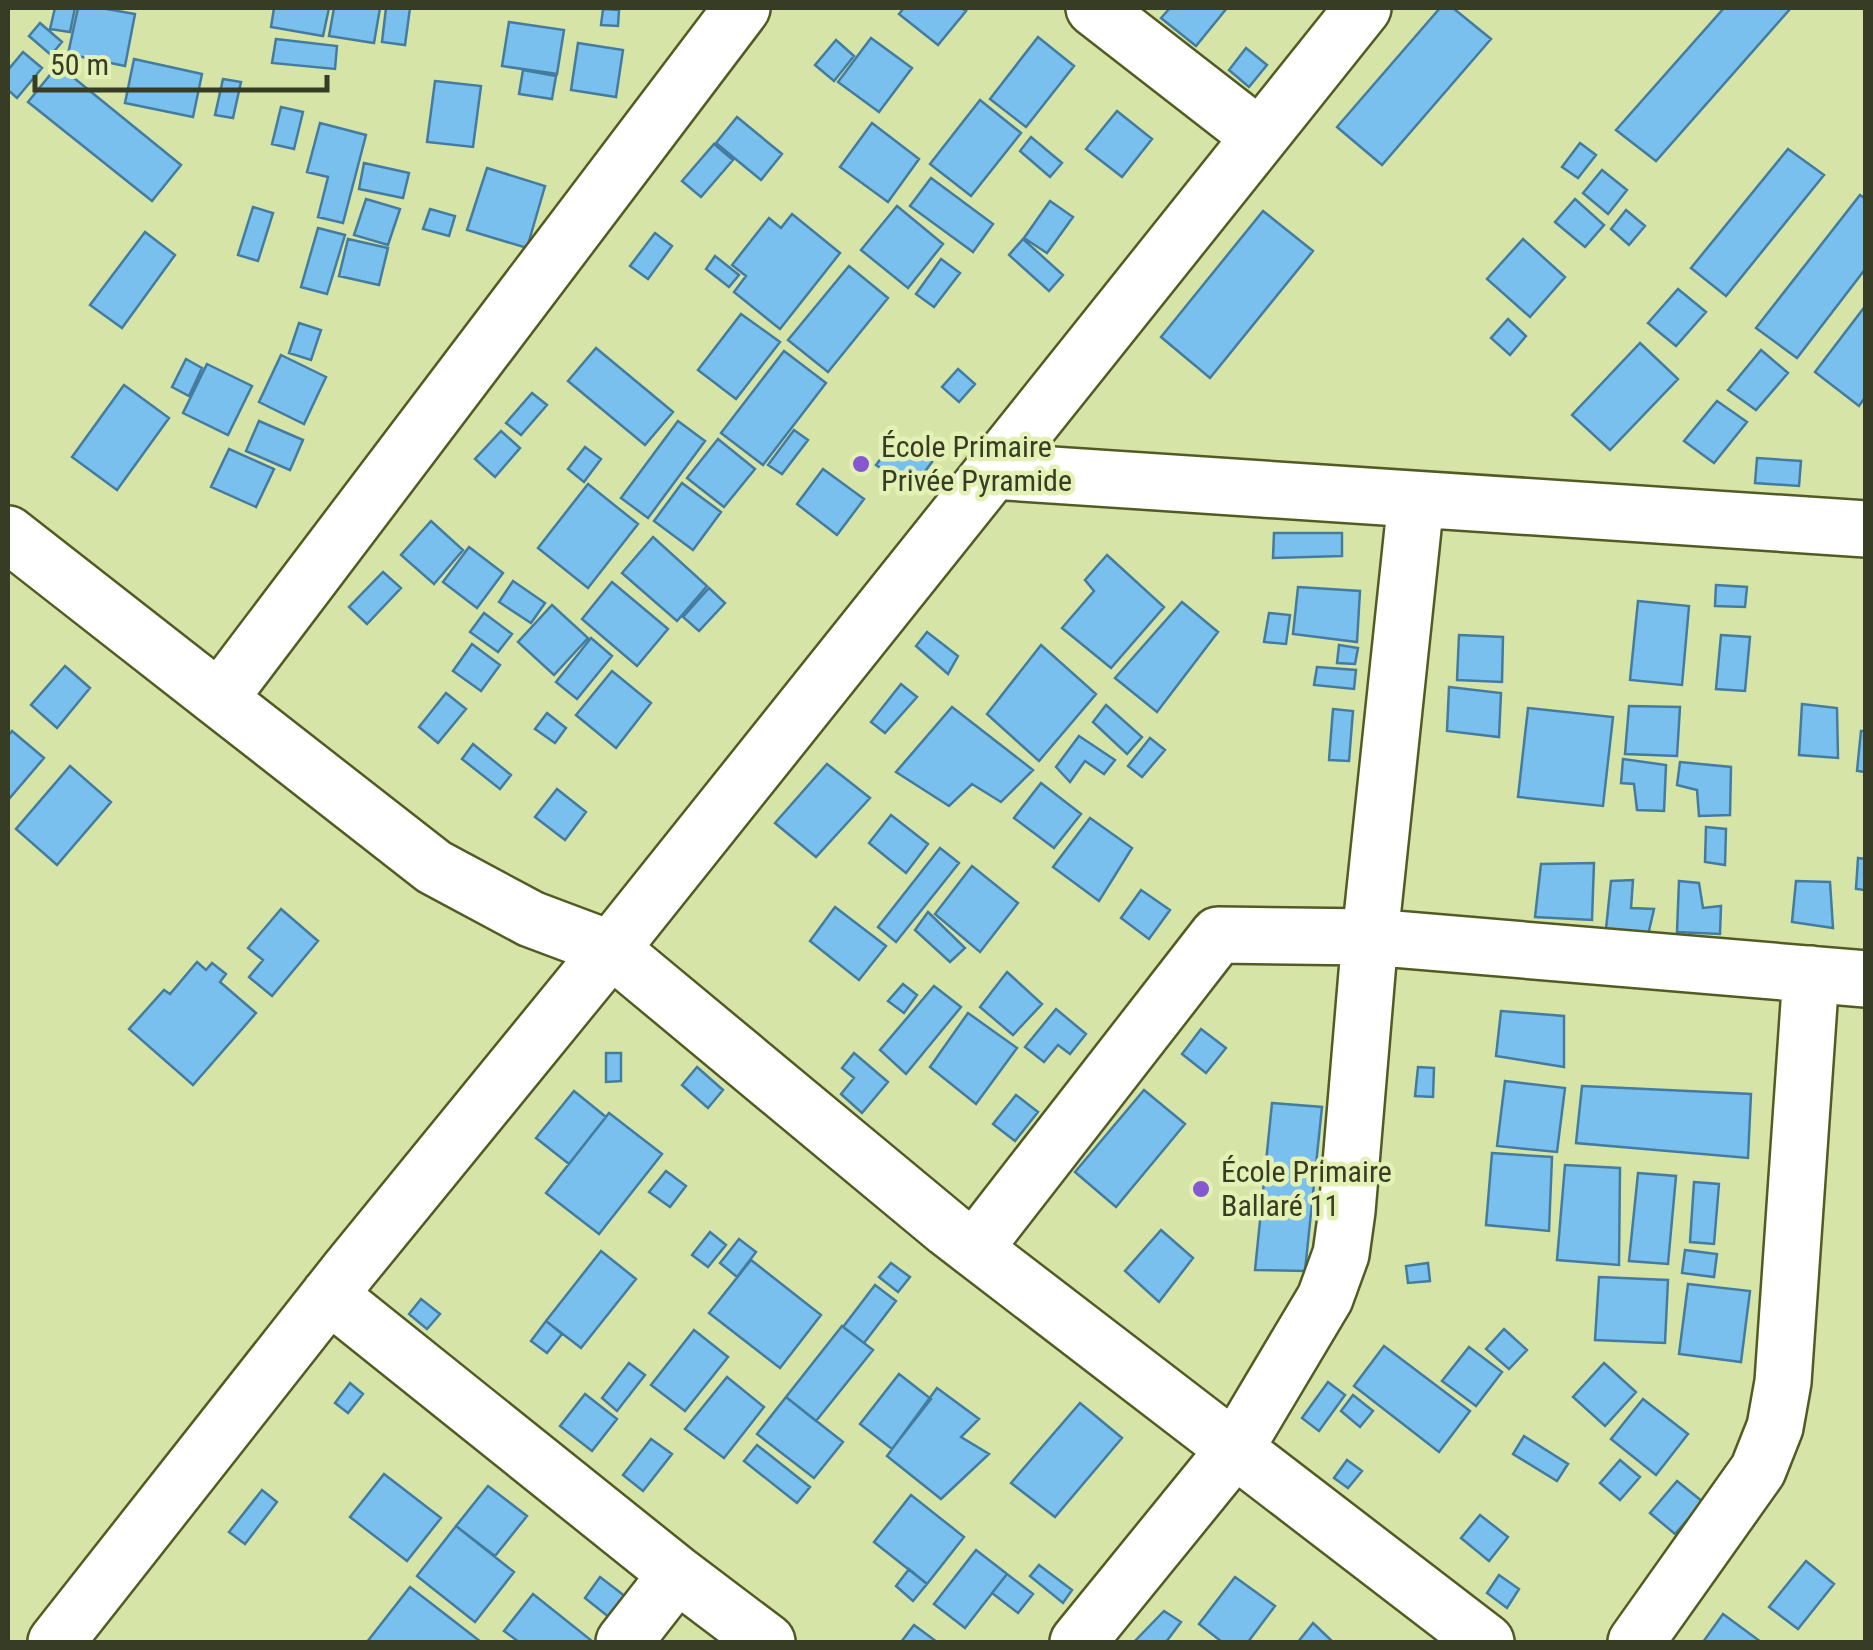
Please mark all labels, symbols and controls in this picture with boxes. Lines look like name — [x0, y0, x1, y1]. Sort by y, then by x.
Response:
scale bar — [35, 30, 328, 92]
text: 50 m — [50, 47, 109, 82]
place label: École Primaire Privée Pyramide — [881, 429, 1072, 498]
marker: École Primaire Privée Pyramide — [850, 453, 872, 475]
place label: École Primaire Ballaré 11 — [1221, 1154, 1392, 1223]
marker: École Primaire Ballaré 11 — [1190, 1178, 1212, 1200]

